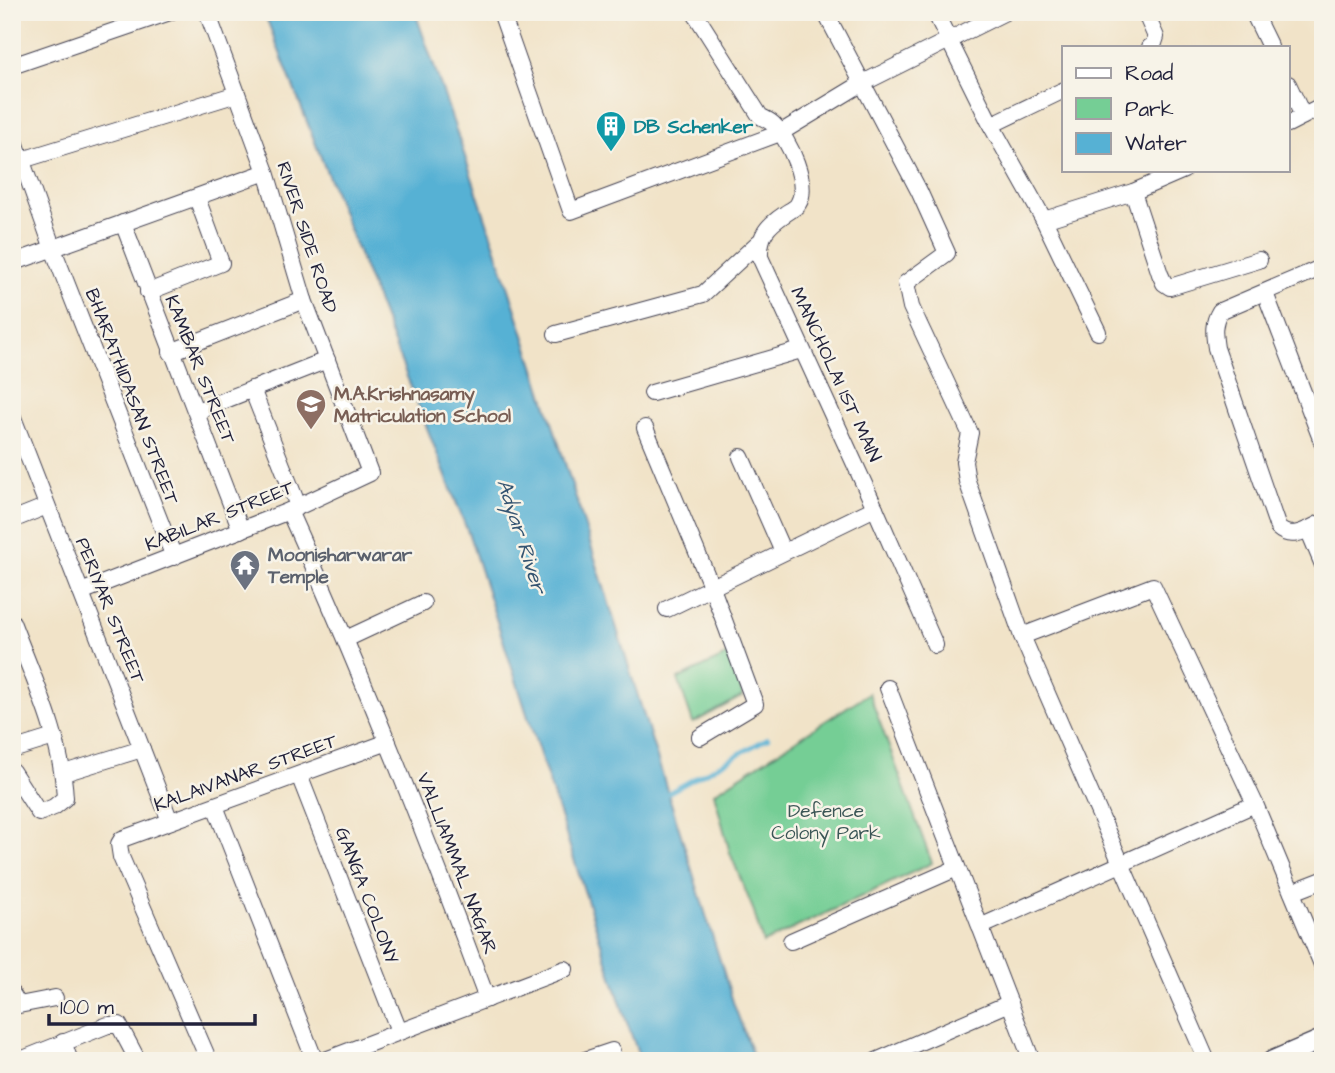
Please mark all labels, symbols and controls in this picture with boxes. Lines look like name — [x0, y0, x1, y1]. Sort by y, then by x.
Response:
legend — [1062, 46, 1290, 172]
text: Road — [1125, 59, 1173, 88]
text: Park — [1125, 95, 1174, 124]
building icon: DB Schenker — [594, 109, 628, 153]
place label: DB Schenker — [634, 114, 754, 141]
text: Water — [1125, 129, 1187, 158]
street label: RIVER SIDE ROAD — [269, 158, 344, 317]
street label: MANCHOLAI 1ST MAIN — [783, 283, 888, 467]
street label: BHARATHIDASAN STREET — [78, 285, 185, 509]
street label: KAMBAR STREET — [157, 291, 242, 448]
place label: M.A.Krishnasamy Matriculation School — [334, 381, 511, 430]
school or university icon: M.A.Krishnasamy Matriculation School — [294, 387, 328, 431]
street label: KABILAR STREET — [141, 474, 298, 559]
water label: Adyar River — [488, 475, 554, 600]
street label: PERIYAR STREET — [68, 534, 151, 688]
place label: Moonisharwarar Temple — [267, 542, 413, 591]
temple icon: Moonisharwarar Temple — [228, 548, 262, 592]
street label: KALAIVANAR STREET — [150, 728, 341, 819]
street label: VALLIAMMAL NAGAR — [409, 769, 504, 958]
park label: Defence Colony Park — [771, 798, 881, 848]
street label: GANGA COLONY — [328, 823, 405, 968]
scale bar — [49, 982, 256, 1026]
text: 100 m — [60, 993, 115, 1022]

